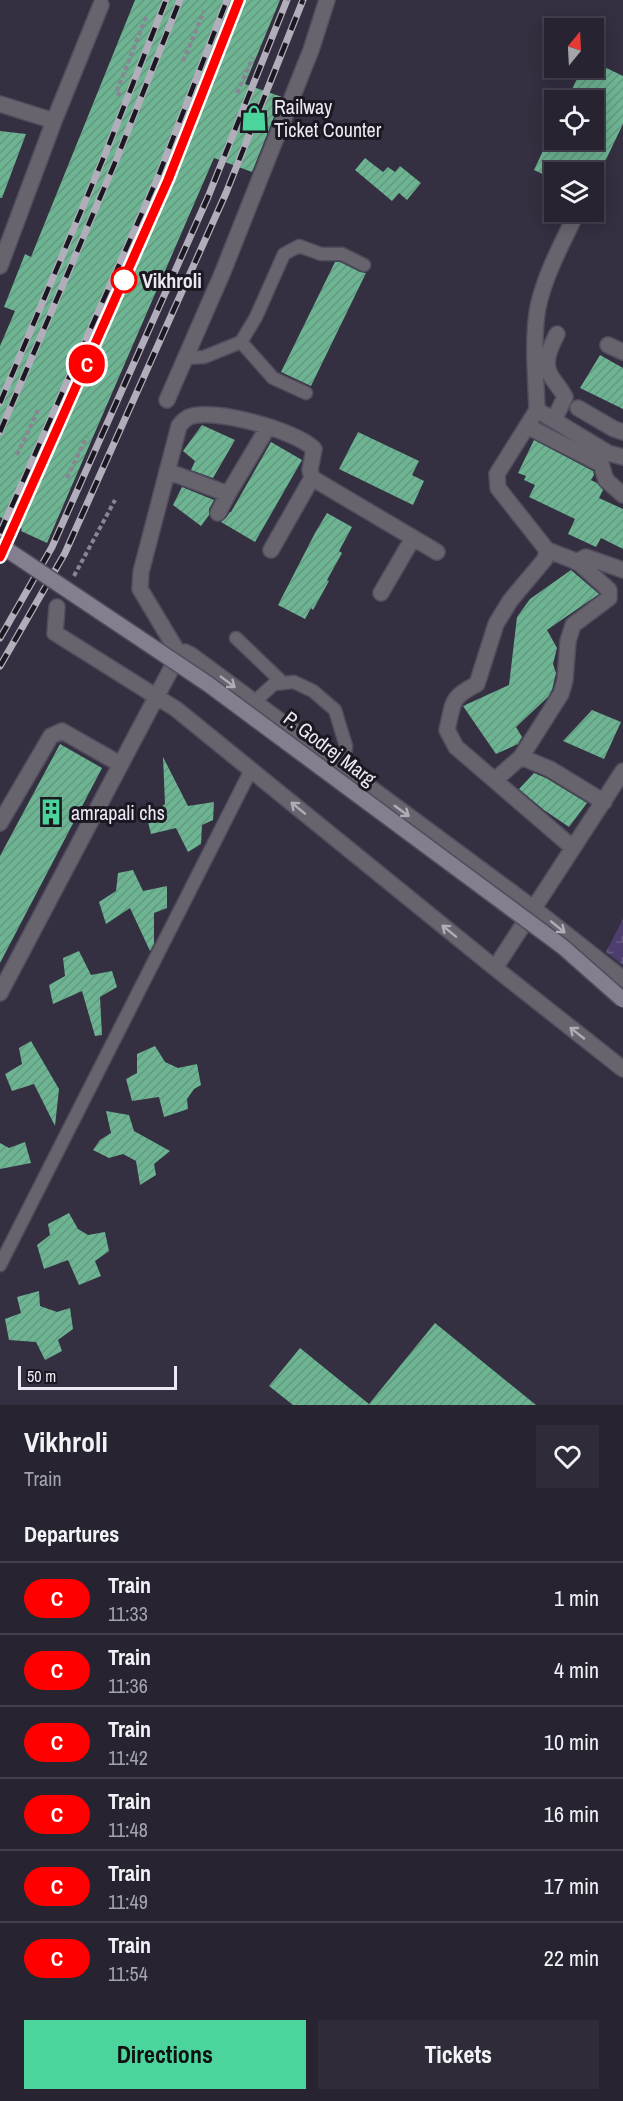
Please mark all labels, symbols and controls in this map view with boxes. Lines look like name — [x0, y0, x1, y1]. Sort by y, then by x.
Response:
north arrow — [544, 18, 604, 78]
map controls — [544, 18, 604, 222]
button: locate — [544, 90, 604, 150]
place label: Railway Ticket Counter — [274, 93, 382, 143]
shop icon: Railway Ticket Counter — [239, 103, 269, 133]
button: layers — [544, 162, 604, 222]
marker: Vikhroli — [111, 267, 137, 293]
place label: Vikhroli — [142, 267, 202, 294]
line badge: C — [68, 344, 106, 384]
text: C — [81, 350, 93, 379]
one-way arrow — [219, 676, 235, 689]
street label: P. Godrej Marg — [278, 704, 382, 792]
building icon: amrapali chs — [36, 797, 66, 827]
place label: amrapali chs — [71, 799, 165, 826]
one-way arrow — [290, 802, 306, 815]
one-way arrow — [393, 804, 409, 817]
one-way arrow — [550, 921, 566, 934]
one-way arrow — [441, 925, 457, 938]
one-way arrow — [569, 1026, 585, 1039]
scale bar — [18, 1363, 177, 1390]
text: 50 m — [27, 1365, 56, 1387]
text: Vikhroli — [24, 1423, 108, 1461]
button: heart — [536, 1425, 599, 1488]
text: Train — [24, 1465, 62, 1492]
text: Departures — [24, 1519, 119, 1549]
text: Train — [108, 1570, 151, 1600]
text: 1 min — [554, 1583, 599, 1613]
text: C — [51, 1584, 63, 1613]
text: 11:33 — [108, 1600, 148, 1627]
text: Train — [108, 1642, 151, 1672]
text: 4 min — [554, 1655, 599, 1685]
text: C — [51, 1656, 63, 1685]
text: 11:36 — [108, 1672, 148, 1699]
text: Train — [108, 1714, 151, 1744]
text: 10 min — [544, 1727, 599, 1757]
text: C — [51, 1728, 63, 1757]
text: 11:42 — [108, 1744, 148, 1771]
text: Train — [108, 1786, 151, 1816]
text: 16 min — [544, 1799, 599, 1829]
text: C — [51, 1800, 63, 1829]
text: 11:48 — [108, 1816, 148, 1843]
text: Train — [108, 1858, 151, 1888]
text: 17 min — [544, 1871, 599, 1901]
text: C — [51, 1872, 63, 1901]
text: 11:49 — [108, 1888, 148, 1915]
text: Train — [108, 1930, 151, 1960]
text: 22 min — [544, 1943, 599, 1973]
text: C — [51, 1944, 63, 1973]
text: 11:54 — [108, 1960, 148, 1987]
button: Directions — [24, 2020, 306, 2089]
button: Tickets — [318, 2020, 599, 2089]

